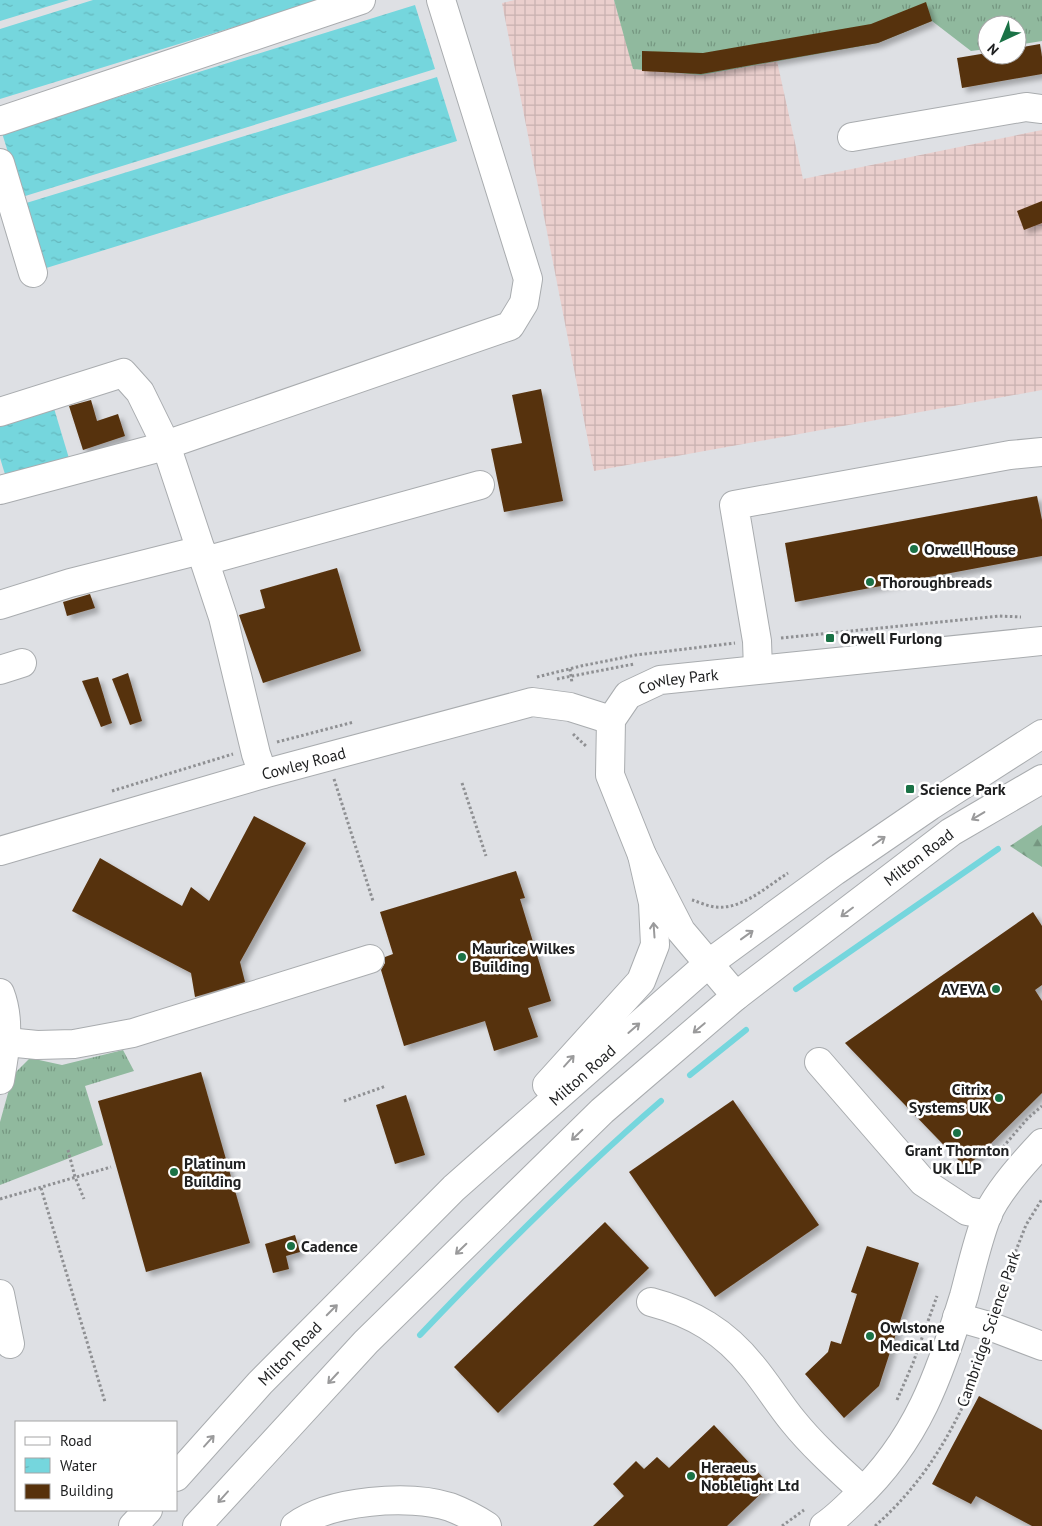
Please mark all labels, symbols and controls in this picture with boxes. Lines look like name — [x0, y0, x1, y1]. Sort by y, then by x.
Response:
north arrow — [977, 15, 1027, 65]
text: N — [983, 40, 1003, 59]
place label: Orwell House — [924, 539, 1016, 559]
marker: Orwell House — [908, 543, 920, 555]
place label: Thoroughbreads — [880, 572, 992, 592]
marker: Thoroughbreads — [864, 576, 876, 588]
place label: Orwell Furlong — [840, 628, 942, 648]
marker: Orwell Furlong — [824, 632, 836, 644]
street label: Cowley Park — [635, 664, 720, 699]
street label: Cowley Road — [259, 742, 348, 784]
place label: Science Park — [920, 779, 1006, 799]
marker: Science Park — [904, 783, 916, 795]
one-way arrow — [971, 812, 985, 822]
street label: Milton Road — [880, 824, 957, 890]
one-way arrow — [872, 836, 886, 846]
one-way arrow — [840, 906, 853, 917]
one-way arrow — [650, 922, 659, 938]
one-way arrow — [740, 930, 754, 940]
place label: Maurice Wilkes Building — [472, 938, 575, 976]
marker: Maurice Wilkes Building — [456, 951, 468, 963]
place label: AVEVA — [941, 979, 986, 999]
marker: AVEVA — [990, 983, 1002, 995]
one-way arrow — [693, 1022, 706, 1034]
one-way arrow — [628, 1023, 641, 1034]
street label: Milton Road — [545, 1040, 620, 1110]
one-way arrow — [563, 1055, 575, 1068]
place label: Citrix Systems UK — [909, 1079, 990, 1117]
marker: Citrix Systems UK — [993, 1092, 1005, 1104]
marker: Grant Thornton UK LLP — [951, 1127, 963, 1139]
one-way arrow — [571, 1129, 583, 1141]
place label: Grant Thornton UK LLP — [905, 1140, 1009, 1178]
place label: Platinum Building — [184, 1153, 246, 1191]
marker: Platinum Building — [168, 1166, 180, 1178]
place label: Cadence — [301, 1236, 358, 1256]
marker: Cadence — [285, 1240, 297, 1252]
one-way arrow — [455, 1243, 467, 1255]
street label: Cambridge Science Park — [952, 1248, 1024, 1409]
one-way arrow — [326, 1304, 338, 1316]
street label: Milton Road — [253, 1317, 326, 1390]
place label: Owlstone Medical Ltd — [880, 1317, 959, 1355]
marker: Owlstone Medical Ltd — [864, 1330, 876, 1342]
one-way arrow — [327, 1371, 339, 1384]
legend — [15, 1421, 178, 1511]
text: Road — [60, 1431, 92, 1450]
one-way arrow — [203, 1434, 214, 1447]
text: Water — [60, 1456, 97, 1475]
place label: Heraeus Noblelight Ltd — [701, 1457, 799, 1495]
marker: Heraeus Noblelight Ltd — [685, 1470, 697, 1482]
text: Building — [60, 1481, 114, 1500]
one-way arrow — [217, 1491, 228, 1504]

